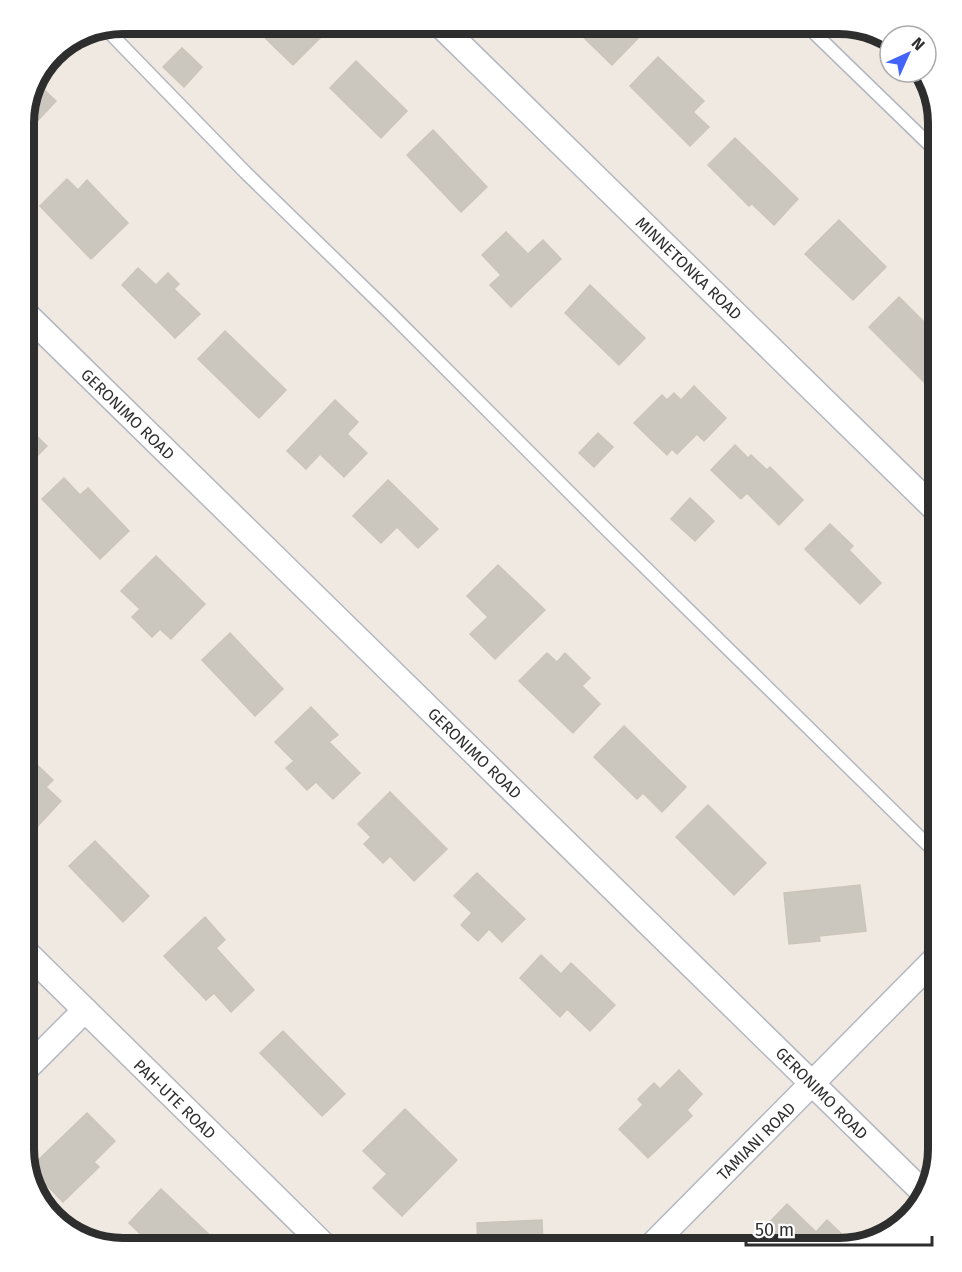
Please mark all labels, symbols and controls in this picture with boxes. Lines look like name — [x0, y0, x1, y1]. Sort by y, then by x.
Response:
north arrow — [878, 24, 938, 84]
text: N — [908, 33, 929, 54]
street label: MINNETONKA ROAD — [632, 213, 746, 324]
street label: GERONIMO ROAD — [77, 365, 178, 464]
street label: GERONIMO ROAD — [424, 704, 525, 803]
street label: GERONIMO ROAD — [772, 1043, 872, 1143]
street label: PAH-UTE ROAD — [130, 1056, 220, 1143]
street label: TAMIANI ROAD — [713, 1098, 799, 1184]
scale bar — [746, 1209, 932, 1247]
text: 50 m — [755, 1219, 794, 1241]

